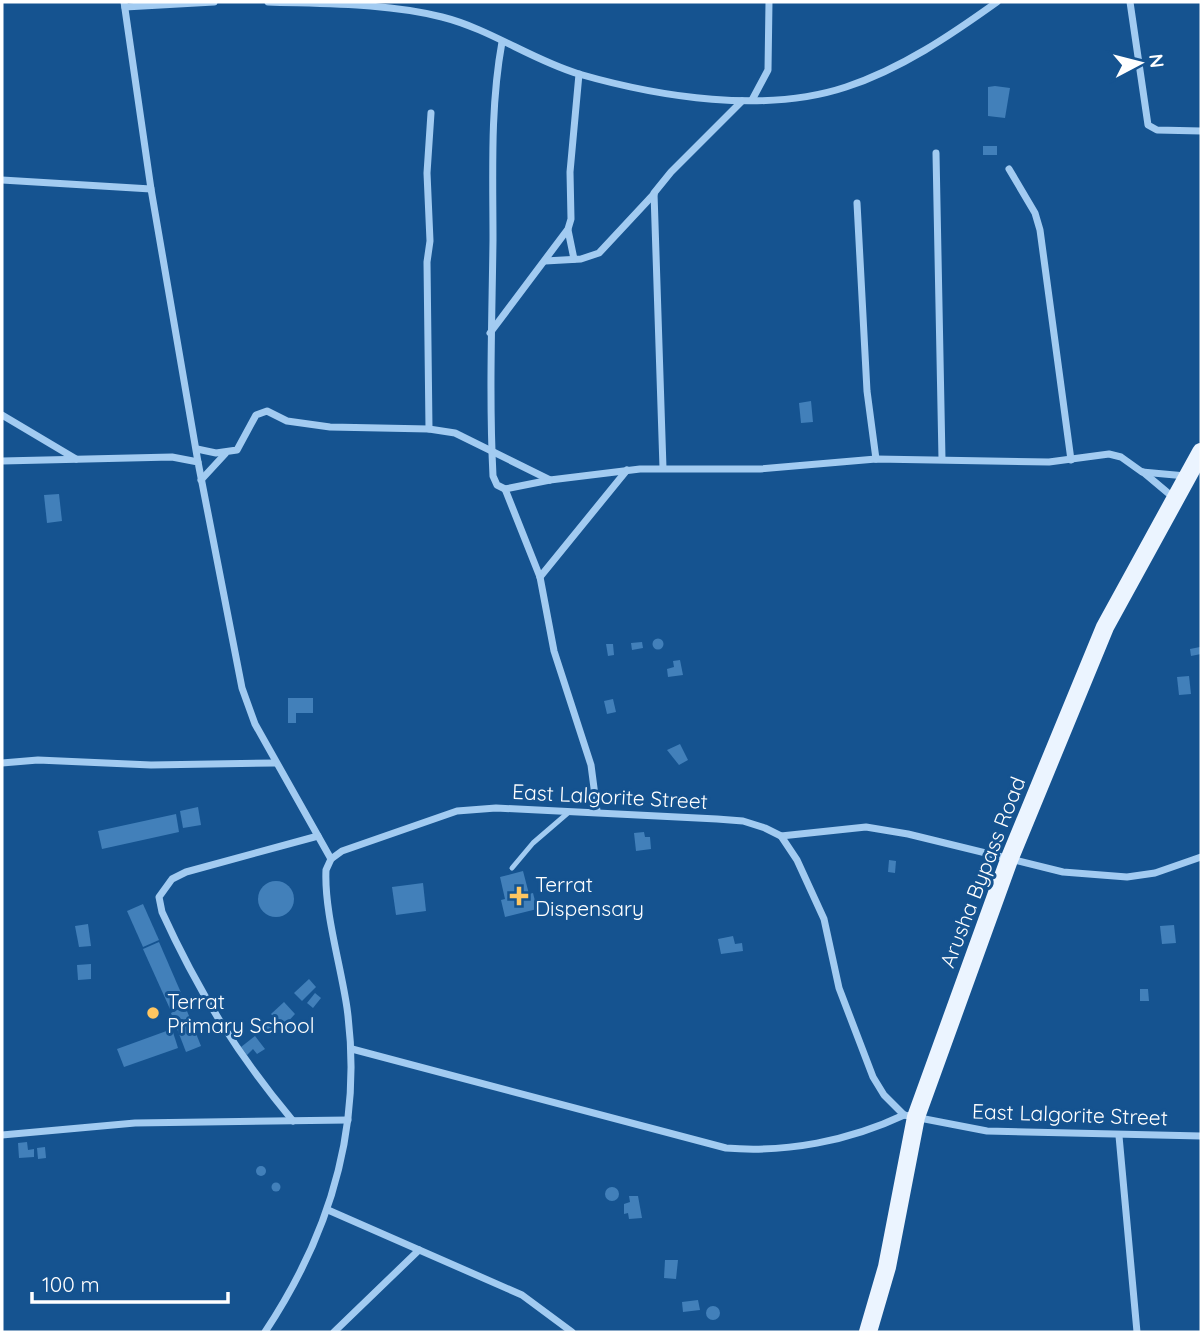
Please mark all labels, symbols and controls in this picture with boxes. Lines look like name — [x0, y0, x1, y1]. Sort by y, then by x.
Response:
north arrow — [1105, 28, 1175, 98]
text: N — [1144, 53, 1170, 69]
street label: Arusha Bypass Road — [934, 773, 1030, 971]
street label: East Lalgorite Street — [512, 778, 708, 814]
place label: Terrat Dispensary — [535, 871, 644, 921]
marker: Terrat Dispensary — [509, 886, 529, 906]
place label: Terrat Primary School — [167, 988, 315, 1038]
marker: Terrat Primary School — [145, 1005, 161, 1021]
street label: East Lalgorite Street — [972, 1098, 1168, 1130]
scale bar — [32, 1260, 228, 1304]
text: 100 m — [42, 1271, 100, 1297]

